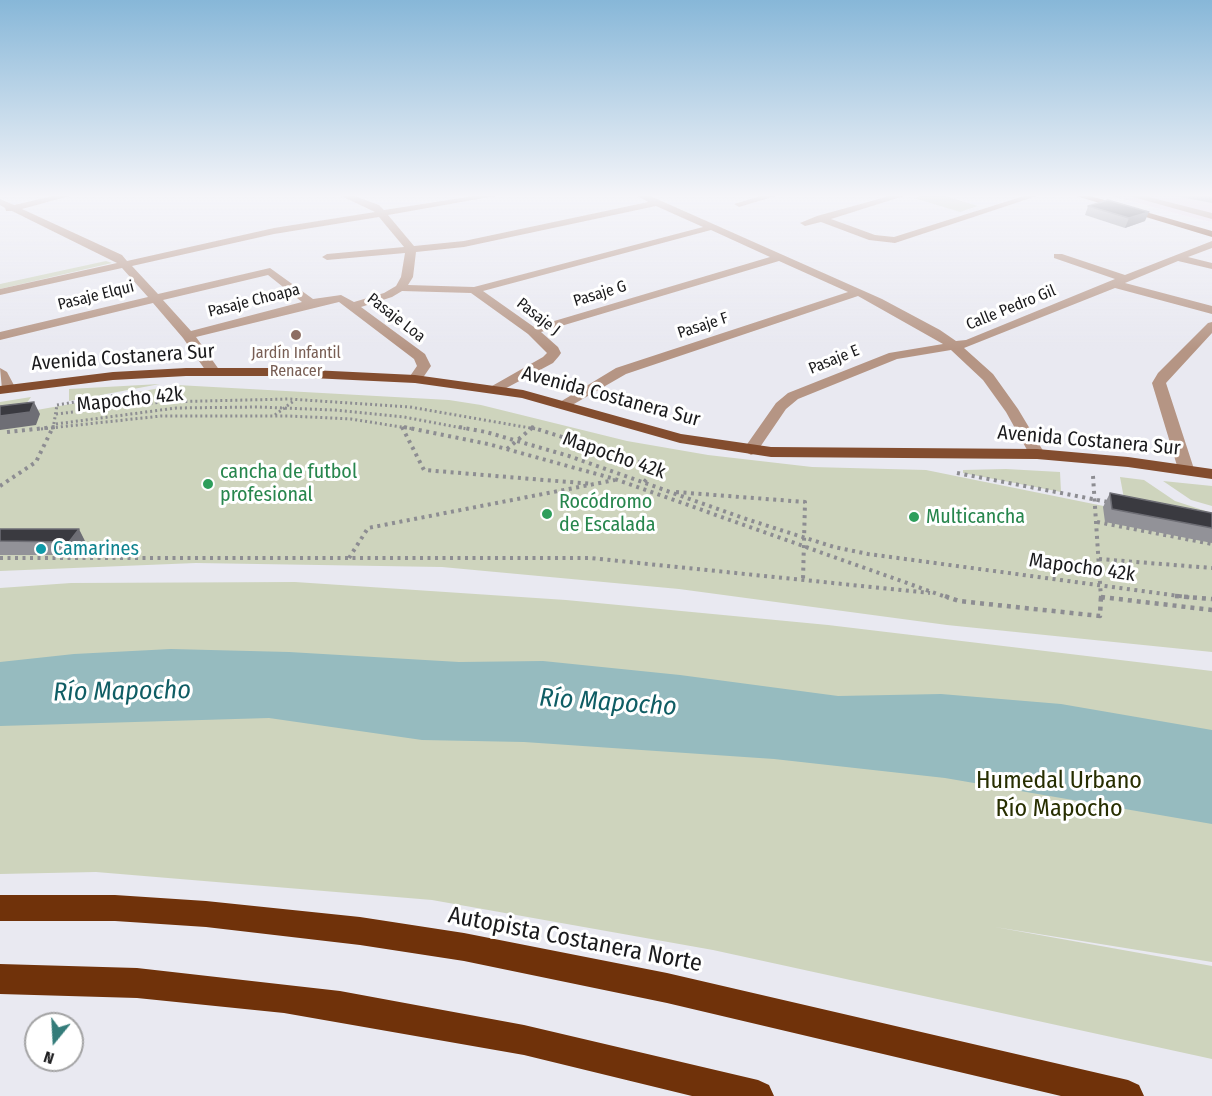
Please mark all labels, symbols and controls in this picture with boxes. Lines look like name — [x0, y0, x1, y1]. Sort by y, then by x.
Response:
street label: Pasaje Elqui — [56, 277, 136, 315]
street label: Pasaje G — [571, 277, 629, 311]
street label: Pasaje Choapa — [206, 280, 302, 322]
street label: Calle Pedro Gil — [963, 281, 1059, 335]
street label: Pasaje Loa — [363, 289, 429, 347]
street label: Pasaje J — [512, 294, 564, 340]
street label: Pasaje F — [675, 309, 731, 343]
marker: Jardín Infantil Renacer — [289, 328, 303, 342]
street label: Avenida Costanera Sur — [31, 340, 215, 376]
street label: Pasaje E — [806, 341, 862, 379]
place label: Jardín Infantil Renacer — [251, 344, 341, 382]
street label: Avenida Costanera Sur — [519, 362, 703, 432]
street label: Mapocho 42k — [76, 382, 184, 418]
street label: Avenida Costanera Sur — [996, 421, 1182, 461]
street label: Mapocho 42k — [559, 427, 669, 485]
place label: cancha de futbol profesional — [220, 460, 357, 507]
marker: cancha de futbol profesional — [201, 477, 215, 491]
place label: Rocódromo de Escalada — [559, 490, 656, 537]
place label: Multicancha — [926, 505, 1025, 529]
marker: Rocódromo de Escalada — [540, 507, 554, 521]
marker: Multicancha — [907, 510, 921, 524]
place label: Camarines — [53, 537, 139, 561]
marker: Camarines — [34, 542, 48, 556]
street label: Mapocho 42k — [1027, 549, 1137, 587]
water label: Río Mapocho — [53, 675, 191, 709]
water label: Río Mapocho — [538, 683, 678, 723]
park label: Humedal Urbano Río Mapocho — [976, 767, 1142, 823]
street label: Autopista Costanera Norte — [446, 901, 704, 979]
north arrow — [24, 1012, 84, 1072]
text: N — [41, 1047, 56, 1068]

